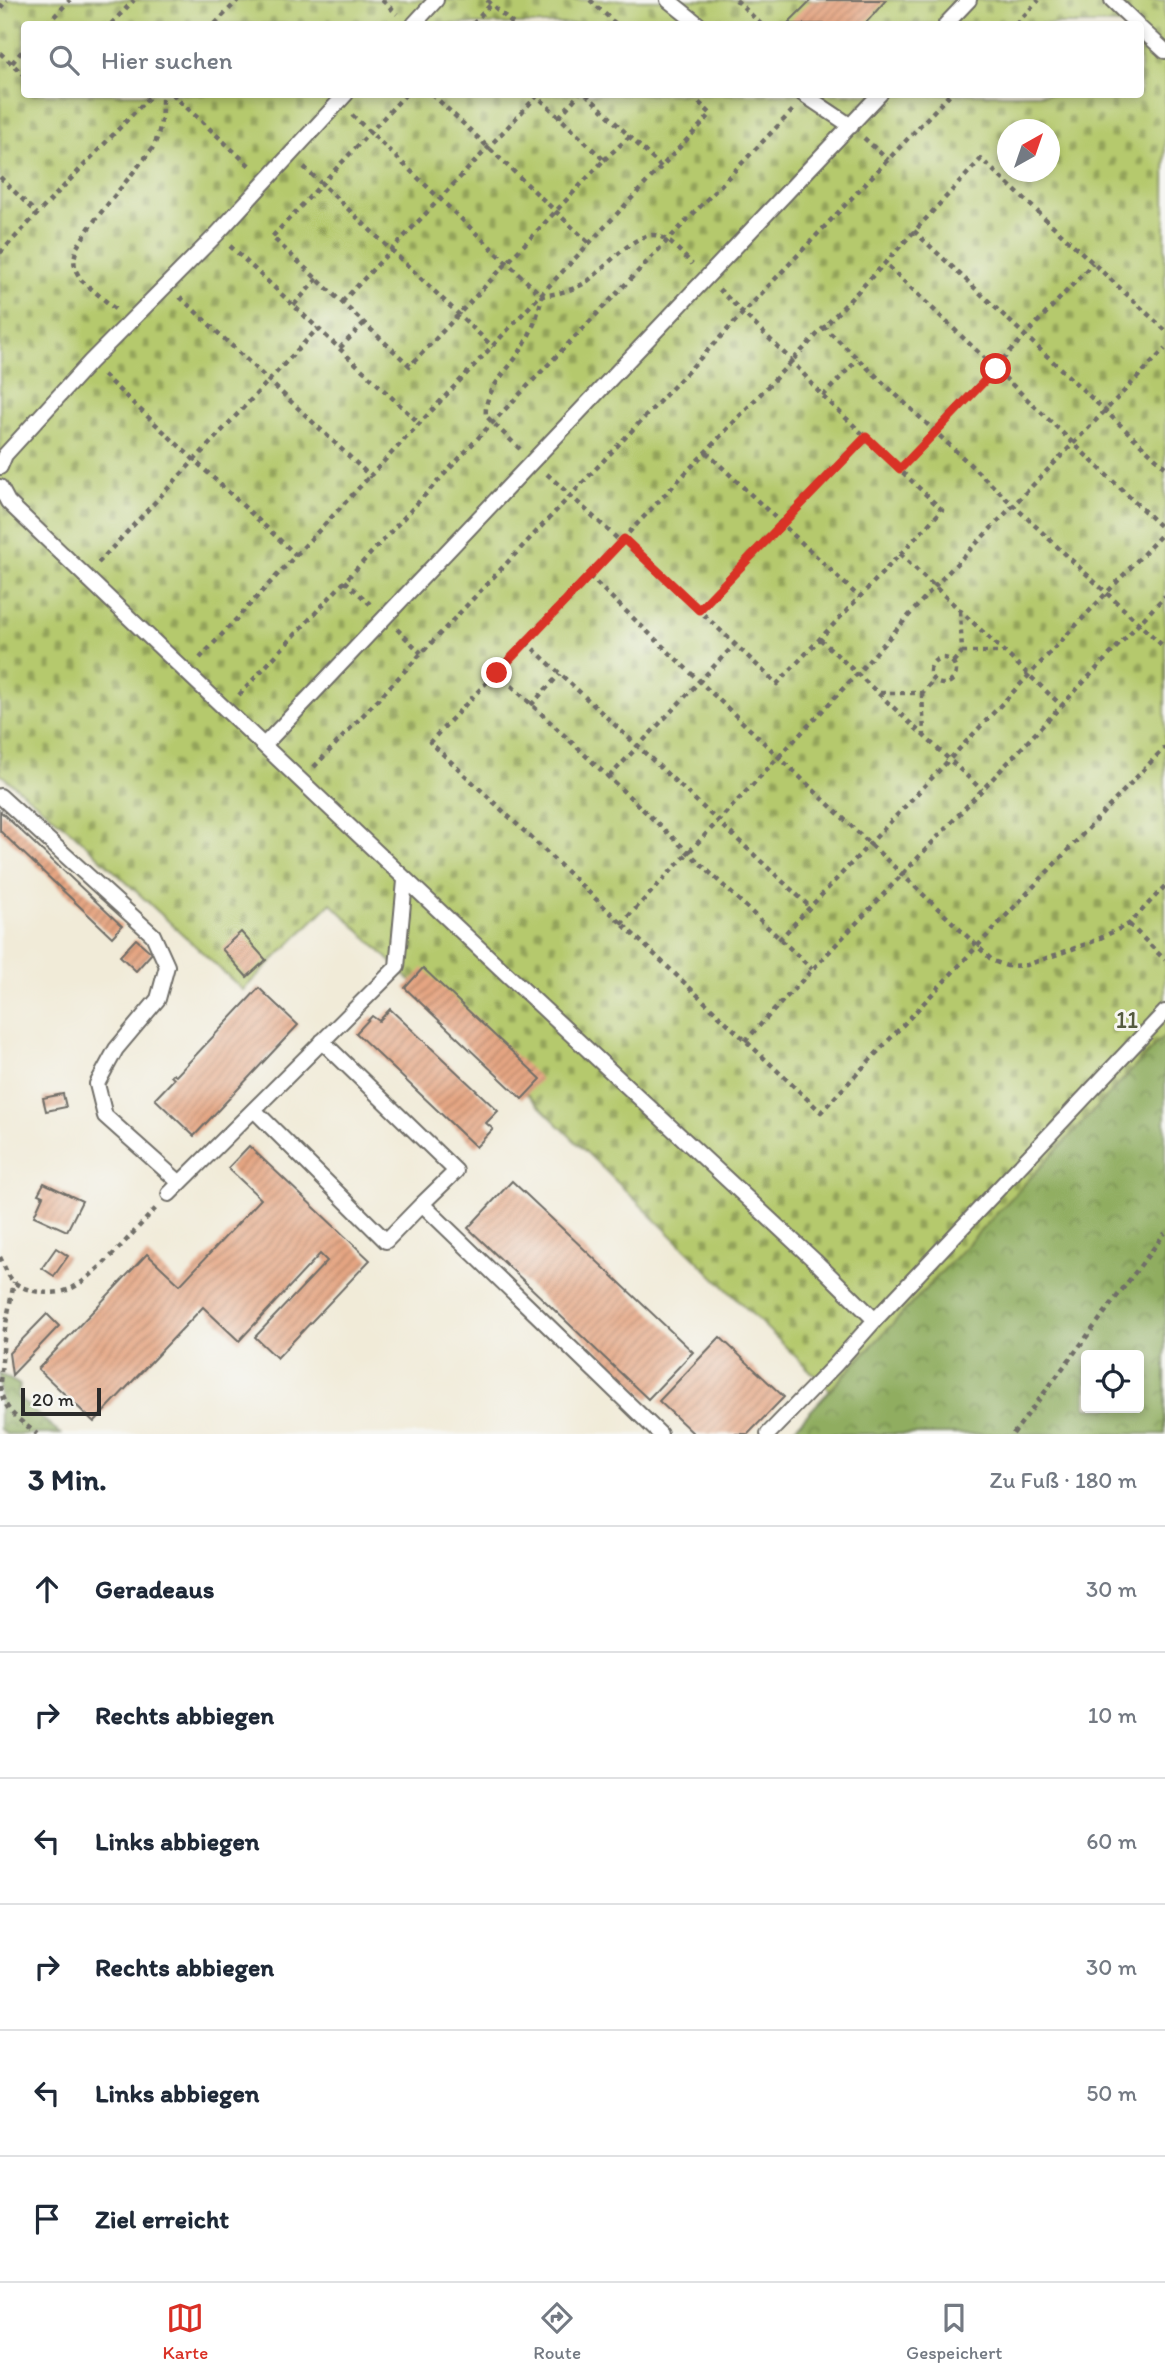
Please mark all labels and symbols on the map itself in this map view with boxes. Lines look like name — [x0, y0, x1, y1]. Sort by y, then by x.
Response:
north arrow — [997, 119, 1060, 182]
route start — [980, 353, 1011, 384]
route end — [481, 657, 512, 688]
park label: 11 — [1116, 1005, 1138, 1034]
scale bar — [21, 1385, 102, 1417]

